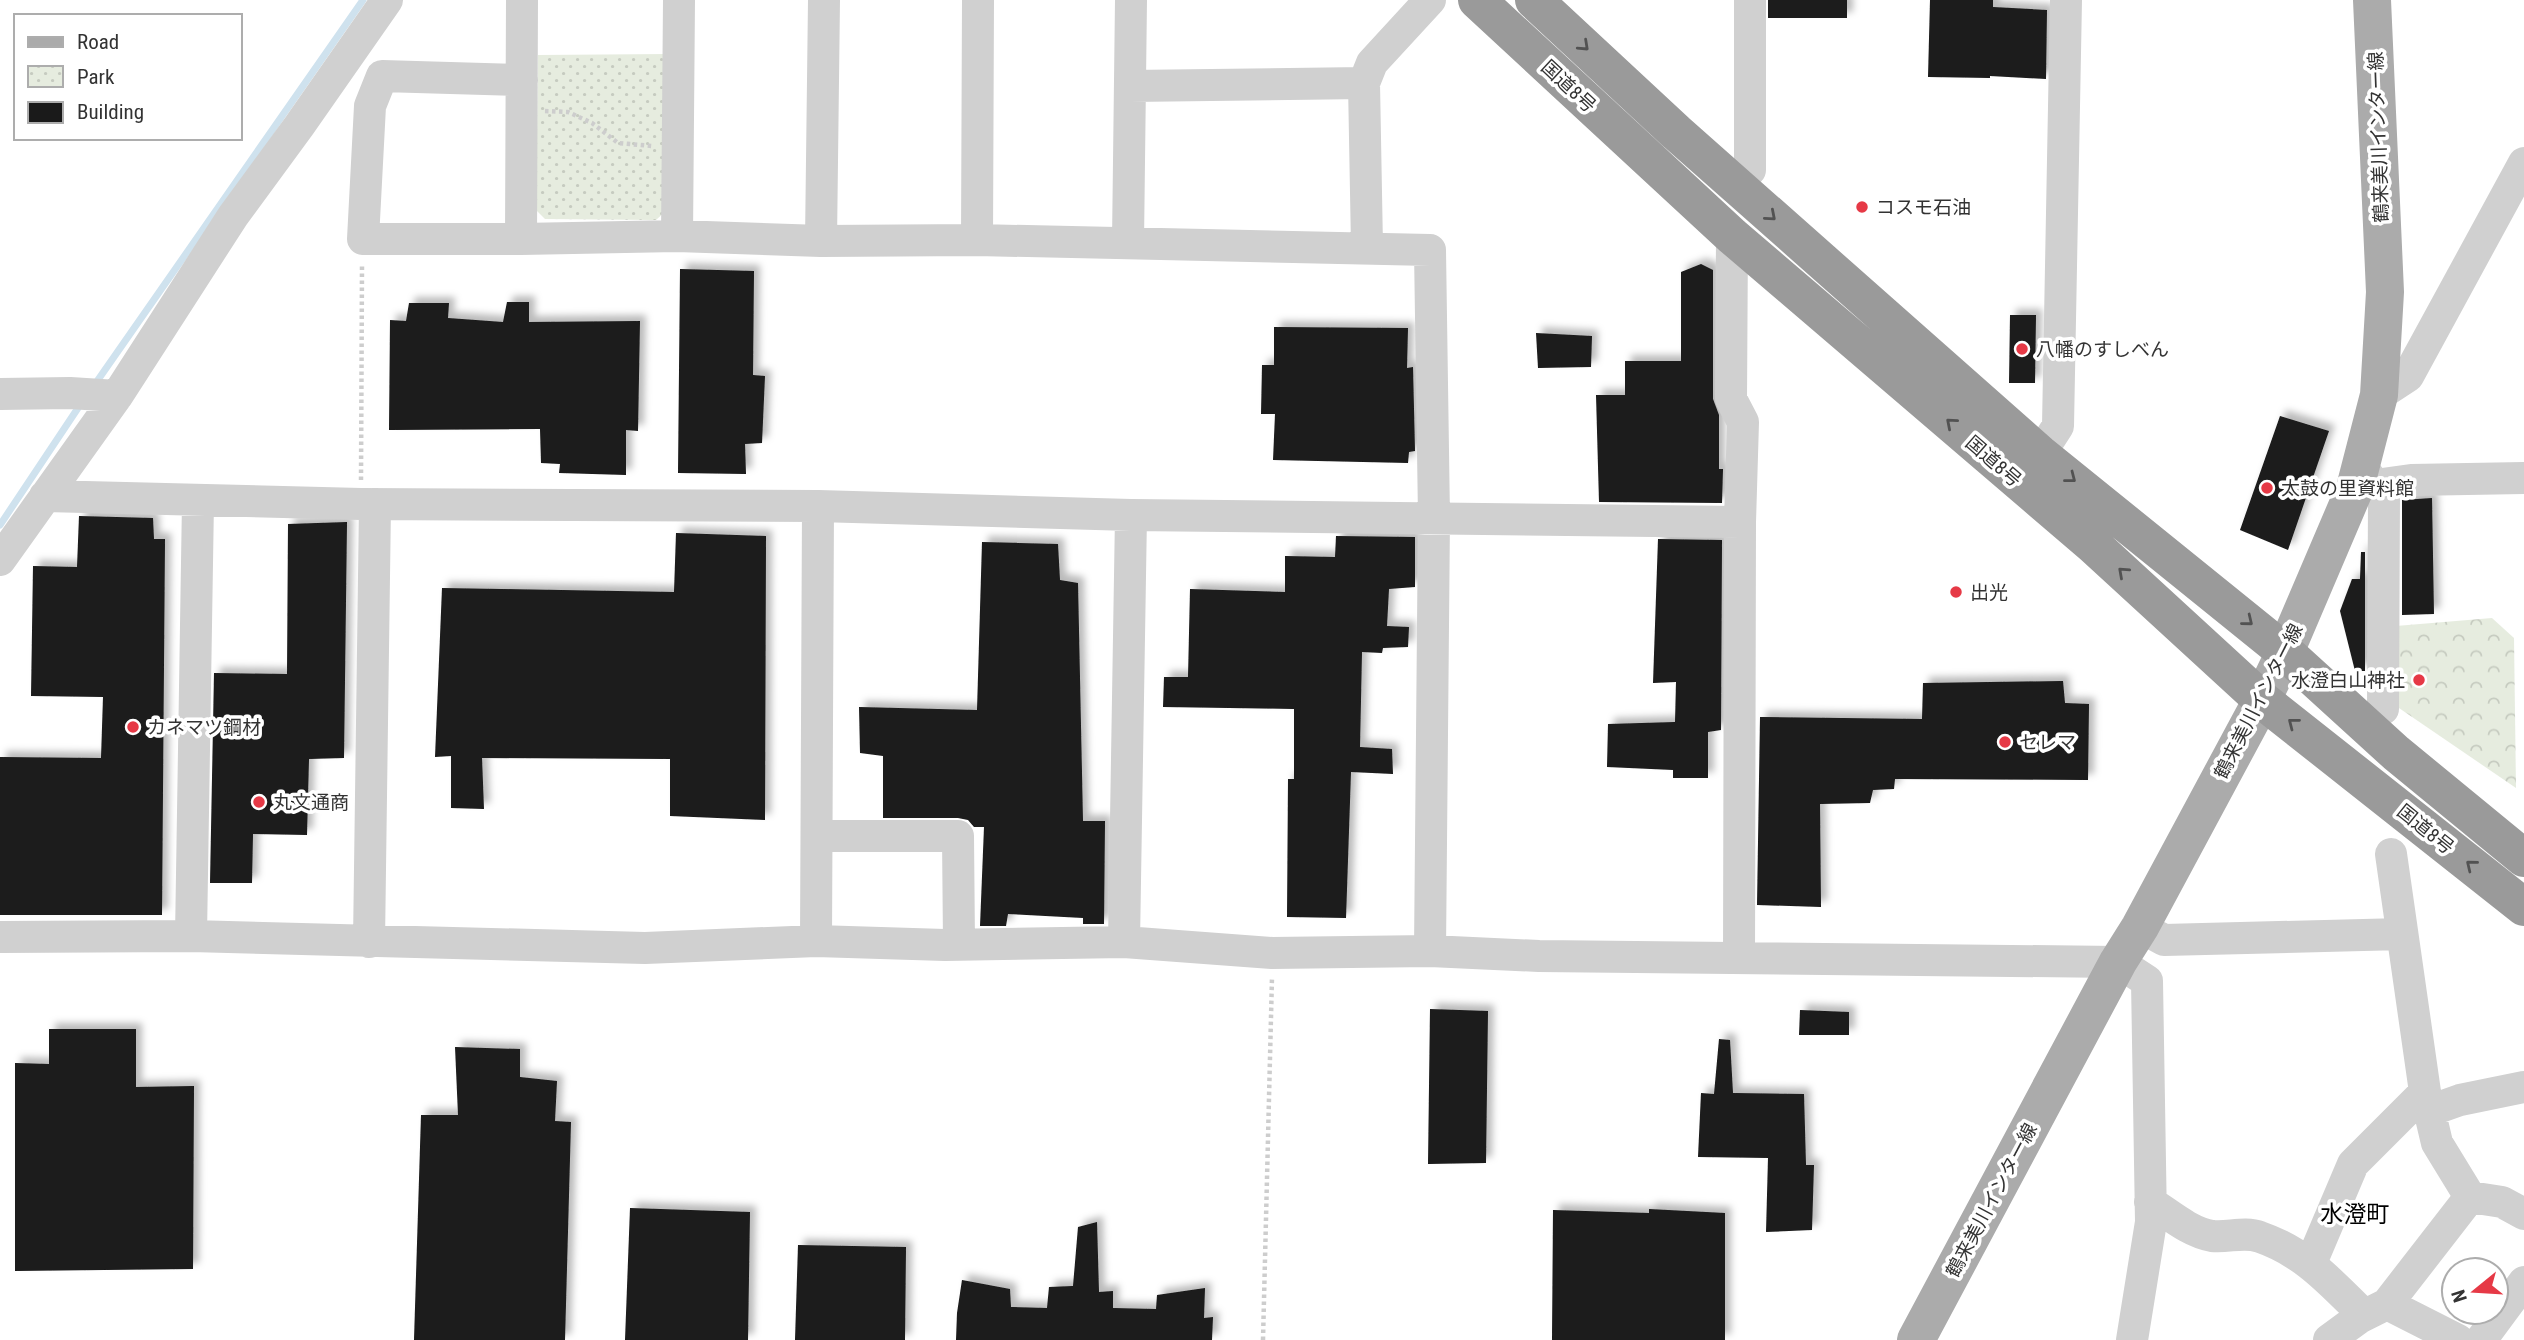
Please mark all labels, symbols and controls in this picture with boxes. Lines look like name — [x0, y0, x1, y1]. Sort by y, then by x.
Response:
legend — [14, 14, 242, 140]
text: Road — [77, 30, 119, 54]
one-way arrow — [1576, 38, 1589, 51]
street label: 鶴来美川インター線 — [2364, 51, 2393, 223]
street label: 国道8号 — [1537, 55, 1601, 117]
text: Park — [77, 65, 115, 89]
text: Building — [77, 100, 144, 124]
place label: コスモ石油 — [1876, 196, 1971, 219]
marker: コスモ石油 — [1854, 199, 1870, 215]
one-way arrow — [1762, 207, 1775, 220]
place label: 八幡のすしべん — [2036, 338, 2169, 361]
marker: 八幡のすしべん — [2014, 341, 2030, 357]
one-way arrow — [1946, 419, 1959, 431]
street label: 国道8号 — [1961, 431, 2026, 492]
one-way arrow — [2063, 470, 2075, 483]
place label: 太鼓の里資料館 — [2281, 477, 2414, 500]
marker: 太鼓の里資料館 — [2259, 480, 2275, 496]
one-way arrow — [2118, 568, 2131, 581]
place label: 出光 — [1970, 581, 2008, 604]
marker: 出光 — [1948, 584, 1964, 600]
one-way arrow — [2239, 613, 2252, 625]
street label: 鶴来美川インター線 — [2209, 620, 2308, 783]
place label: 水澄白山神社 — [2291, 669, 2405, 692]
marker: 水澄白山神社 — [2411, 672, 2427, 688]
place label: カネマツ鋼材 — [147, 716, 261, 739]
marker: カネマツ鋼材 — [125, 719, 141, 735]
one-way arrow — [2288, 719, 2300, 732]
place label: セレマ — [2019, 731, 2076, 754]
marker: セレマ — [1997, 734, 2013, 750]
place label: 丸文通商 — [273, 791, 349, 814]
marker: 丸文通商 — [251, 794, 267, 810]
street label: 国道8号 — [2393, 800, 2459, 859]
one-way arrow — [2466, 860, 2478, 873]
street label: 鶴来美川インター線 — [1941, 1119, 2042, 1281]
district label: 水澄町 — [2321, 1201, 2390, 1228]
north arrow — [2440, 1256, 2510, 1326]
text: N — [2447, 1287, 2472, 1305]

